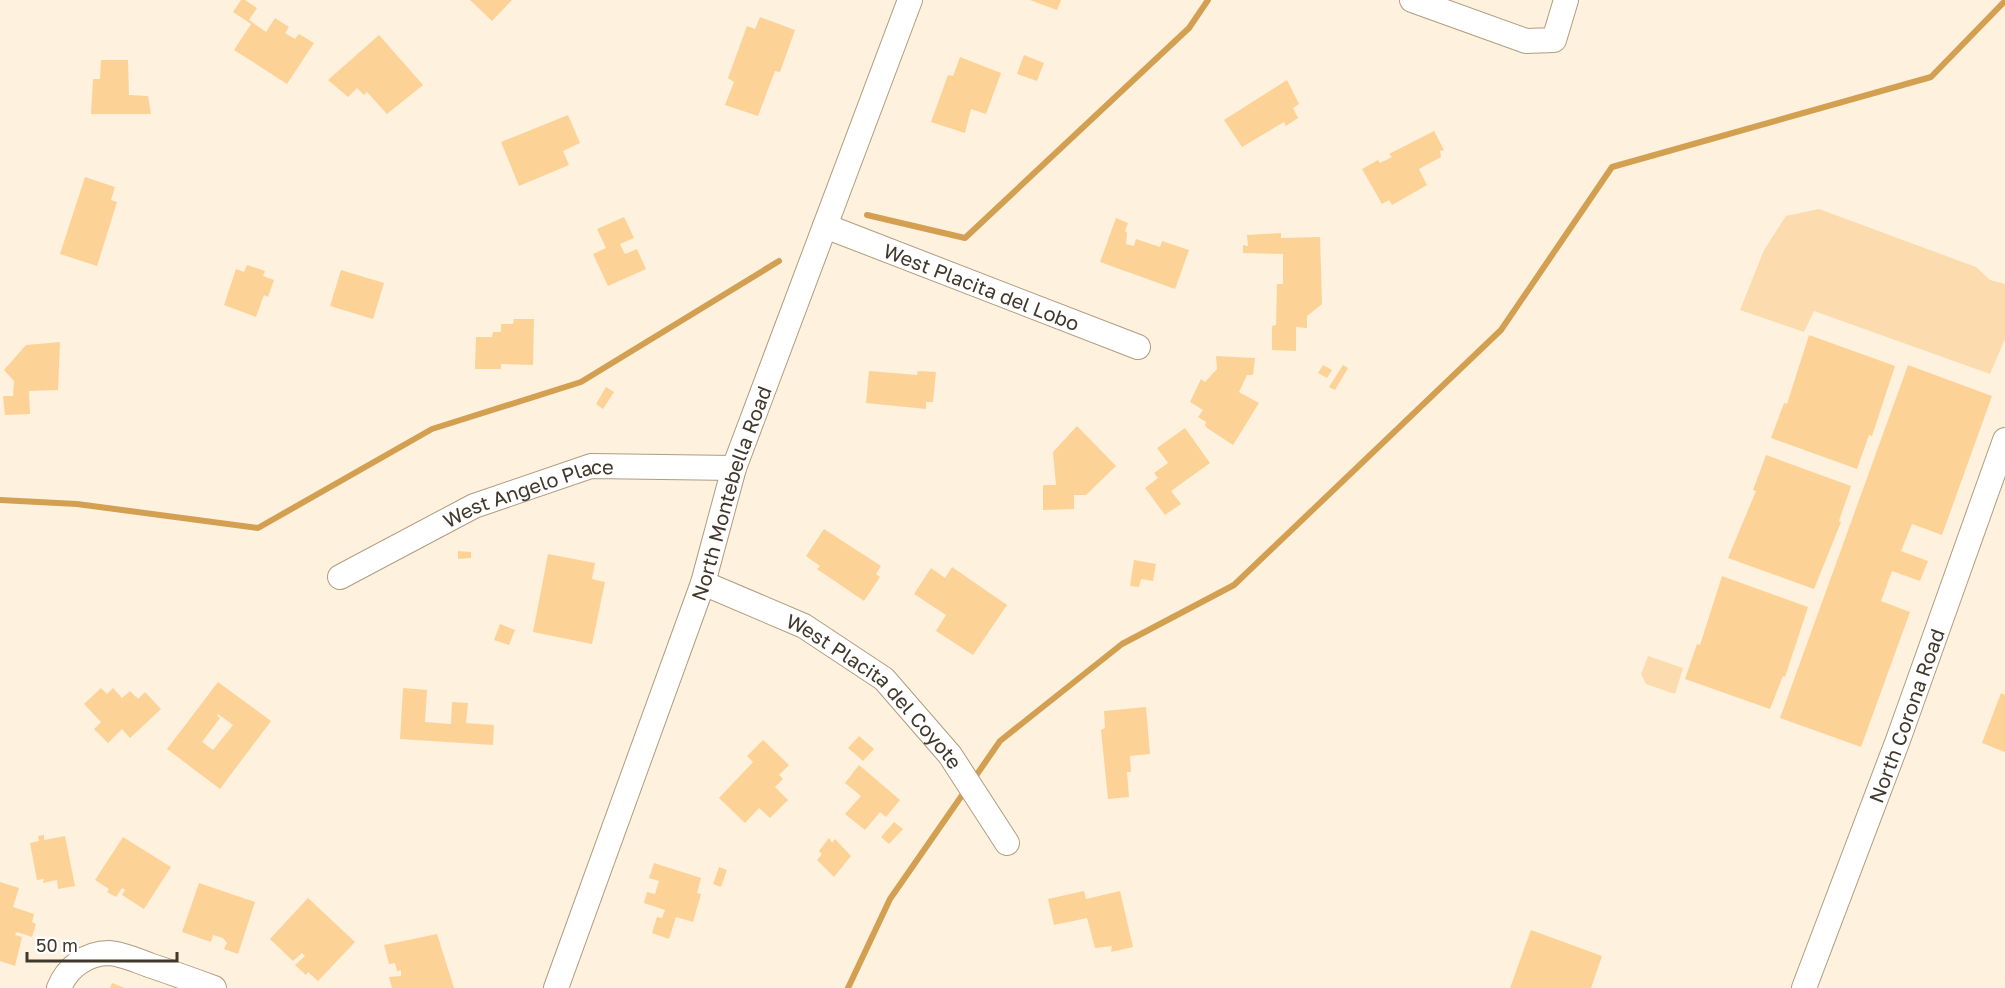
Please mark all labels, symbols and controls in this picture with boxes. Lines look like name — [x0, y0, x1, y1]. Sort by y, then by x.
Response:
street label: West Placita del Lobo — [880, 238, 1083, 335]
street label: North Montebella Road — [686, 382, 776, 604]
street label: West Angelo Place — [439, 454, 614, 532]
street label: West Placita del Coyote — [783, 608, 967, 773]
street label: North Corona Road — [1863, 625, 1949, 806]
scale bar — [27, 925, 177, 963]
text: 50 m — [36, 934, 78, 956]

